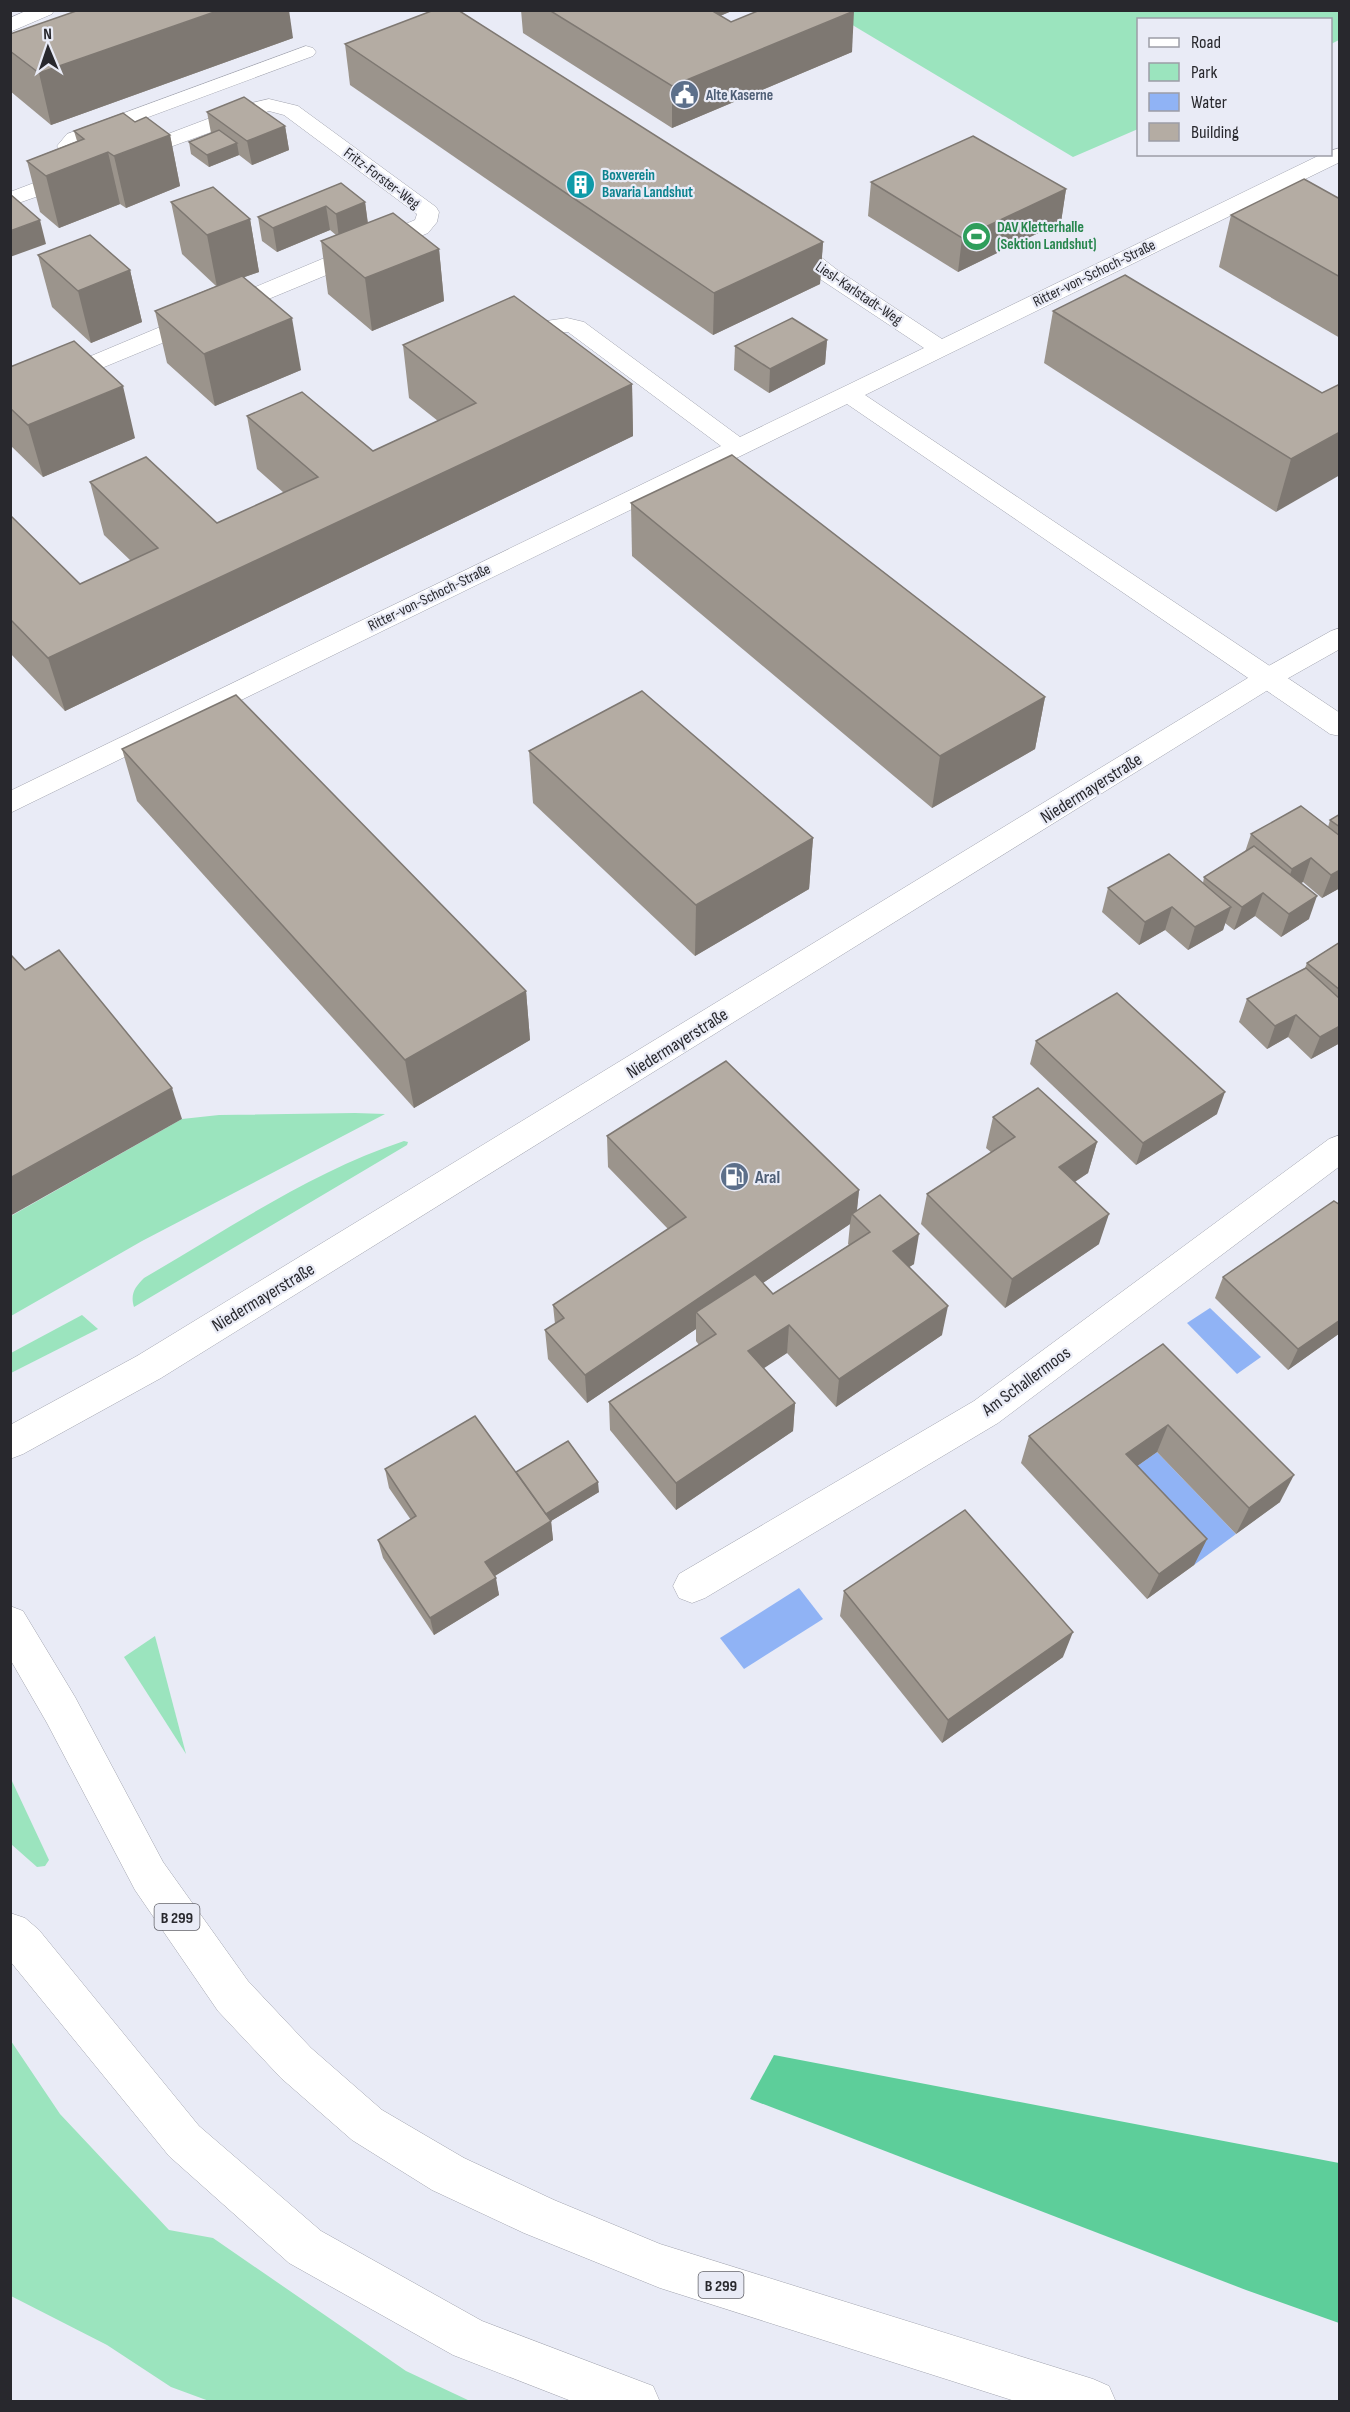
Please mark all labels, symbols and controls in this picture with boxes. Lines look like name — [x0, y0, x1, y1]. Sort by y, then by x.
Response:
north arrow — [18, 18, 78, 78]
legend — [1137, 18, 1332, 156]
text: N — [43, 25, 52, 44]
text: Road — [1191, 32, 1221, 53]
text: Park — [1191, 62, 1217, 83]
public building icon: Alte Kaserne — [669, 79, 701, 111]
place label: Alte Kaserne — [705, 86, 773, 105]
text: Water — [1191, 92, 1227, 113]
text: Building — [1191, 122, 1239, 143]
street label: Fritz-Forster-Weg — [340, 143, 424, 213]
place label: Boxverein Bavaria Landshut — [602, 166, 693, 202]
building icon: Boxverein Bavaria Landshut — [565, 168, 597, 200]
place label: DAV Kletterhalle (Sektion Landshut) — [997, 218, 1096, 254]
sports icon: DAV Kletterhalle (Sektion Landshut) — [960, 220, 992, 252]
street label: Ritter-von-Schoch-Straße — [1030, 236, 1159, 311]
street label: Liesl-Karlstadt-Weg — [812, 257, 906, 329]
street label: Ritter-von-Schoch-Straße — [365, 560, 494, 635]
street label: Niedermayerstraße — [1037, 749, 1146, 828]
street label: Niedermayerstraße — [623, 1004, 732, 1083]
fuel station icon: Aral — [718, 1161, 750, 1193]
place label: Aral — [754, 1167, 780, 1188]
street label: Niedermayerstraße — [208, 1259, 318, 1336]
street label: Am Schallermoos — [977, 1342, 1075, 1421]
road number: B 299 — [154, 1904, 200, 1930]
road number: B 299 — [698, 2272, 744, 2298]

